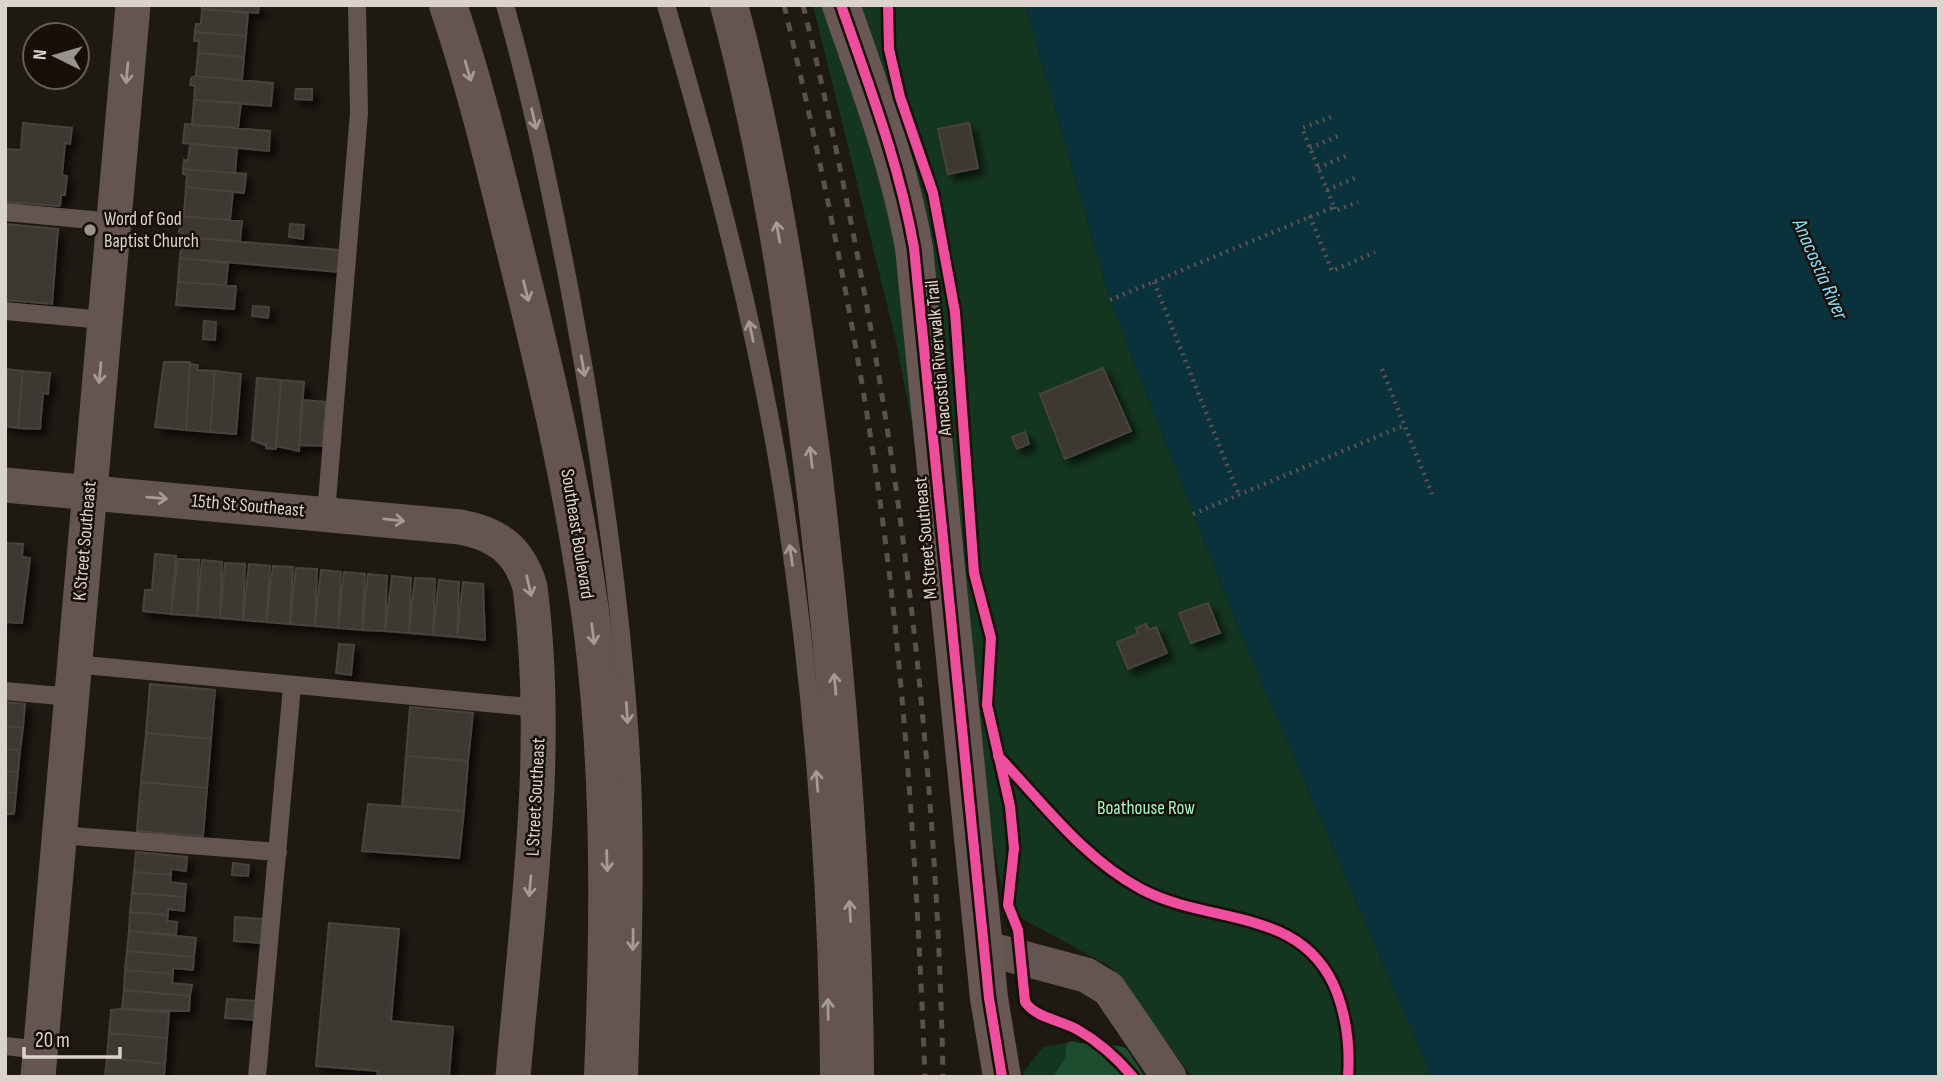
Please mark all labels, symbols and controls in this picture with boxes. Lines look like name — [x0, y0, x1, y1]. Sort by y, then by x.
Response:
north arrow — [21, 21, 91, 91]
text: N — [29, 49, 52, 61]
one-way arrow — [463, 59, 476, 81]
one-way arrow — [120, 61, 133, 84]
one-way arrow — [527, 107, 541, 130]
place label: Word of God Baptist Church — [104, 208, 199, 253]
water label: Anacostia River — [1786, 214, 1854, 324]
one-way arrow — [771, 221, 784, 244]
marker: Word of God Baptist Church — [82, 222, 98, 238]
one-way arrow — [520, 279, 533, 301]
street label: Anacostia Riverwalk Trail — [921, 279, 957, 438]
one-way arrow — [744, 320, 758, 343]
one-way arrow — [577, 354, 591, 377]
one-way arrow — [93, 361, 106, 384]
one-way arrow — [804, 447, 817, 469]
street label: Southeast Boulevard — [555, 467, 599, 601]
street label: M Street Southeast — [909, 476, 943, 600]
street label: K Street Southeast — [68, 480, 102, 602]
street label: 15th St Southeast — [190, 490, 306, 522]
one-way arrow — [146, 492, 168, 505]
one-way arrow — [382, 514, 405, 527]
one-way arrow — [784, 544, 797, 567]
one-way arrow — [523, 574, 536, 597]
one-way arrow — [586, 622, 599, 645]
one-way arrow — [828, 673, 841, 695]
one-way arrow — [621, 701, 634, 724]
street label: L Street Southeast — [521, 737, 551, 857]
one-way arrow — [810, 771, 823, 793]
park label: Boathouse Row — [1097, 797, 1195, 820]
one-way arrow — [600, 849, 613, 872]
one-way arrow — [523, 874, 536, 896]
one-way arrow — [844, 899, 857, 922]
one-way arrow — [626, 929, 640, 952]
one-way arrow — [822, 997, 835, 1020]
scale bar — [24, 1016, 121, 1060]
text: 20 m — [35, 1028, 70, 1053]

